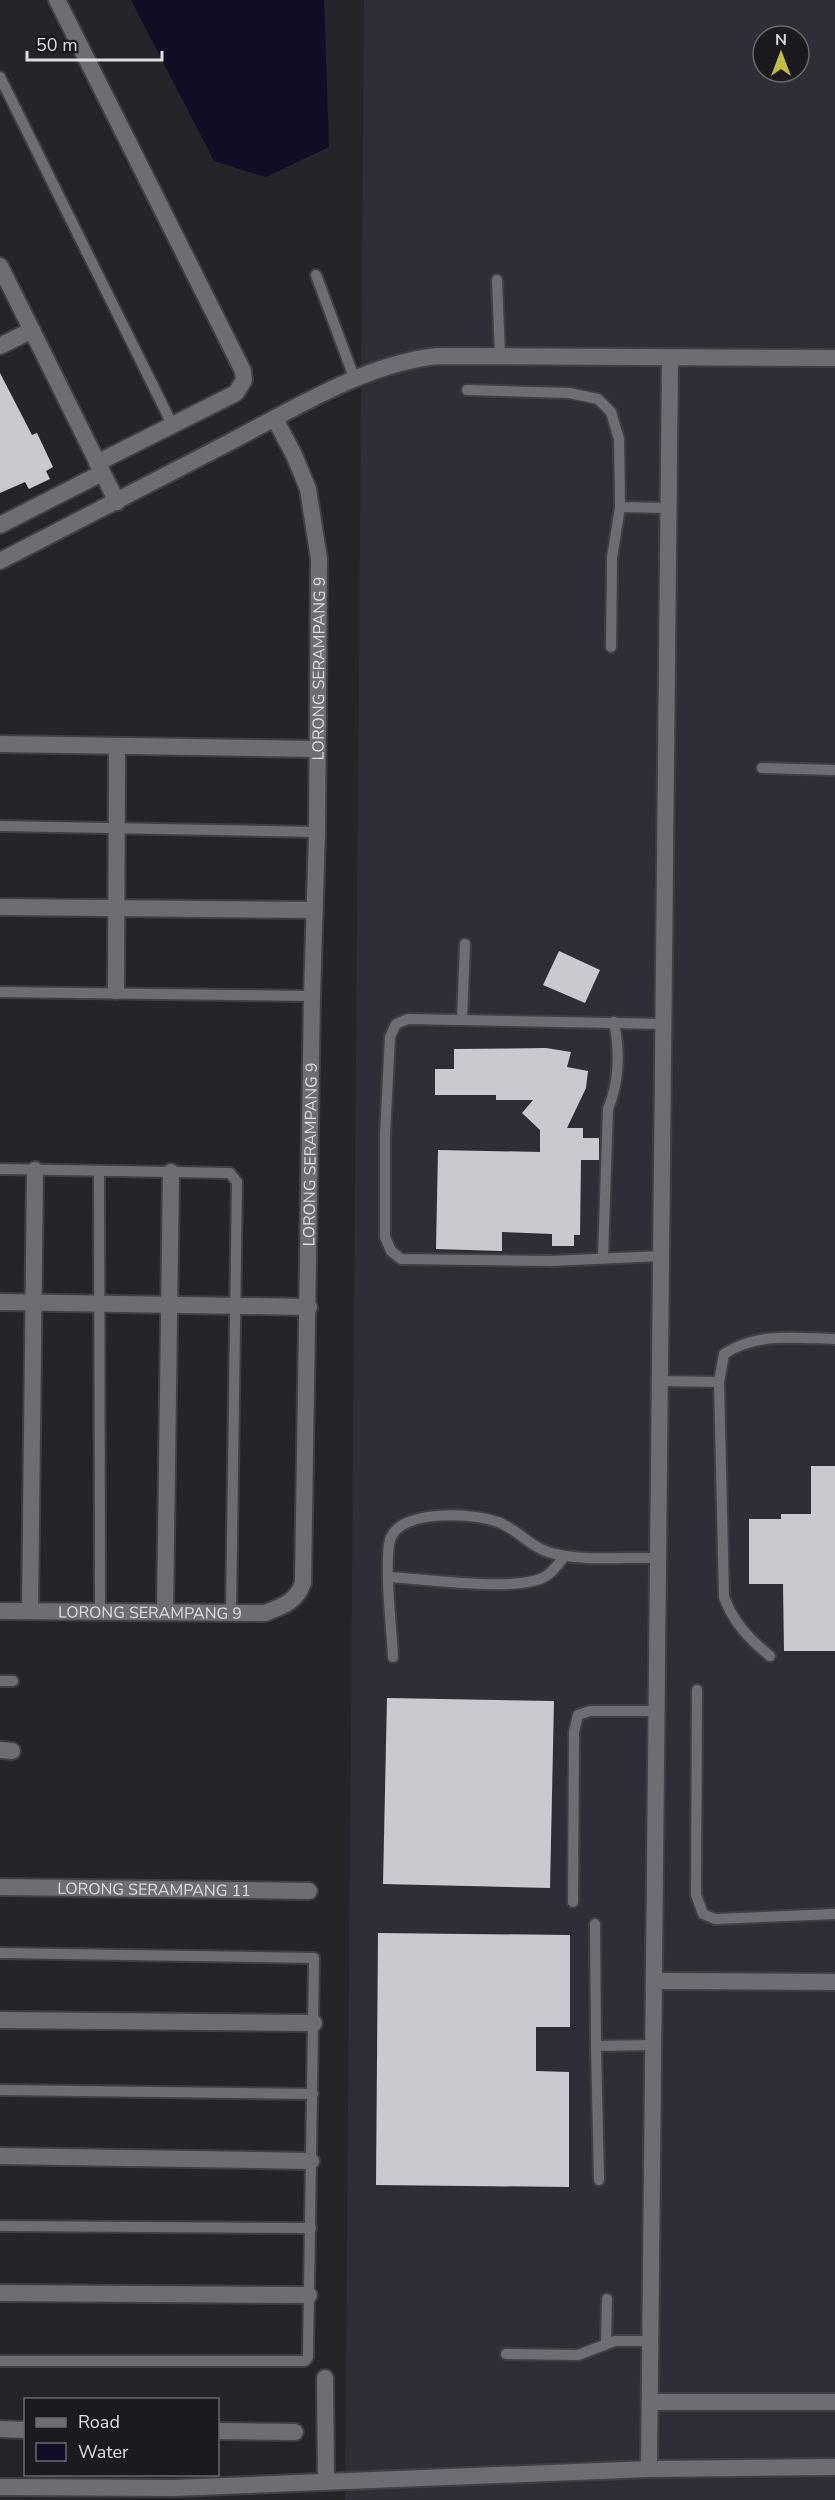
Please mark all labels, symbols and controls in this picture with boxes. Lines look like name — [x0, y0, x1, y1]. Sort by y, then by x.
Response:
scale bar — [27, 24, 162, 62]
north arrow — [751, 24, 811, 84]
text: N — [775, 29, 787, 51]
text: 50 m — [36, 33, 78, 57]
street label: LORONG SERAMPANG 9 — [308, 577, 331, 761]
street label: LORONG SERAMPANG 9 — [298, 1062, 323, 1247]
street label: LORONG SERAMPANG 9 — [58, 1601, 242, 1625]
street label: LORONG SERAMPANG 11 — [57, 1878, 251, 1902]
legend — [24, 2398, 219, 2476]
text: Road — [78, 2410, 120, 2434]
text: Water — [78, 2440, 129, 2464]

